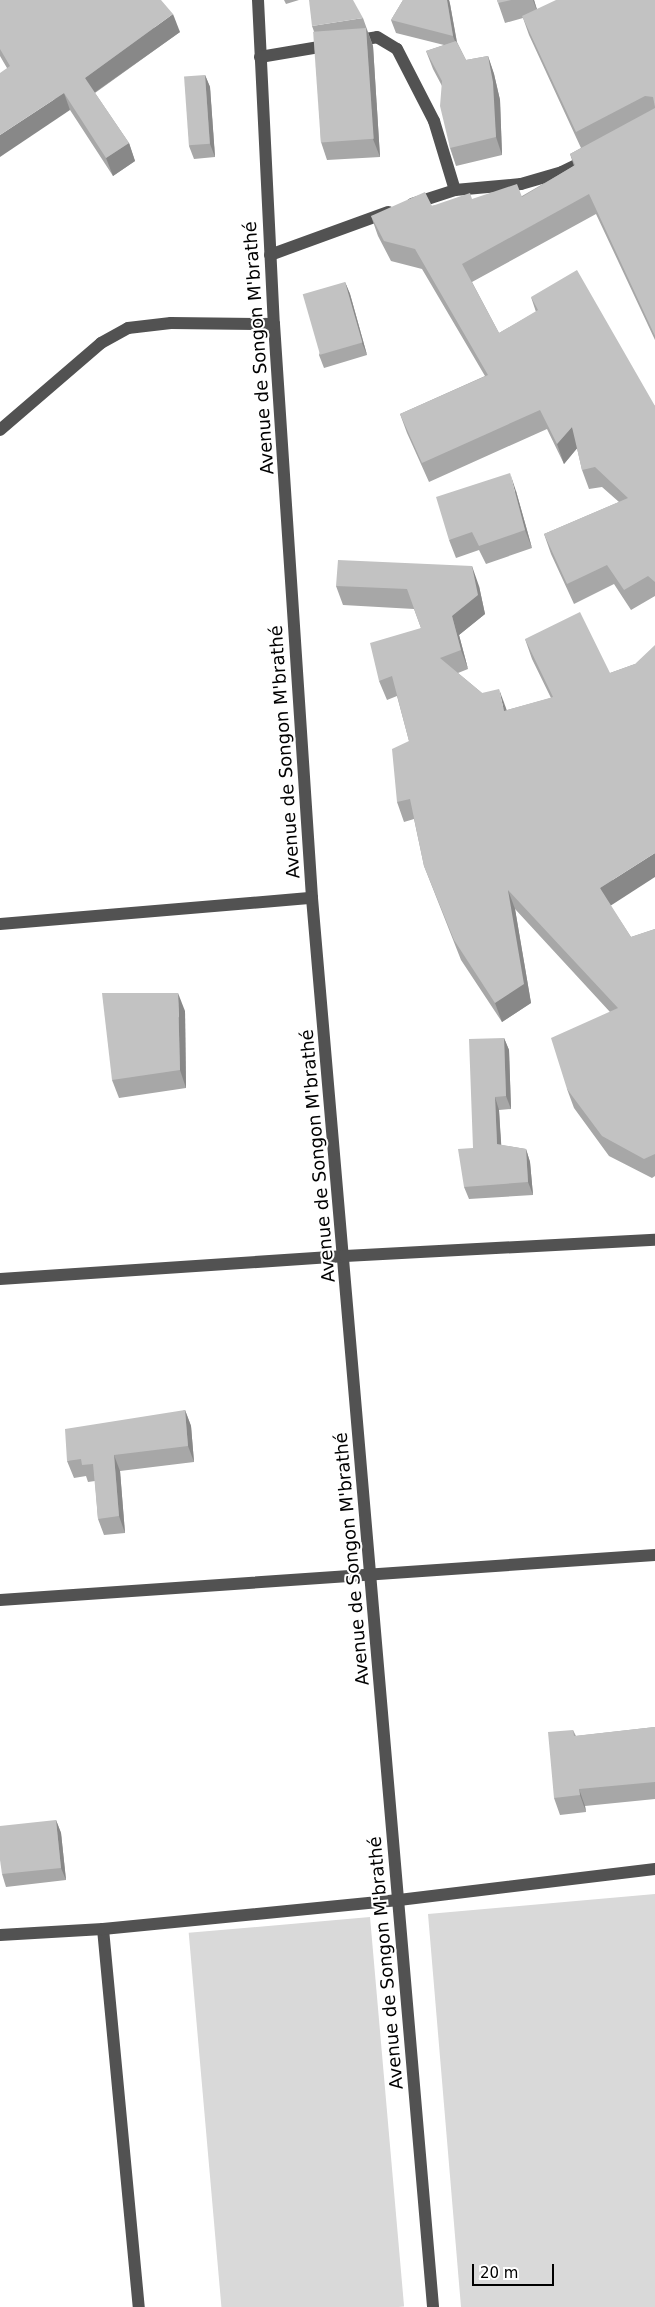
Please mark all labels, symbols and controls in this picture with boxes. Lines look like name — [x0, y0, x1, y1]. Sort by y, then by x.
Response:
street label: Avenue de Songon M'brathé — [239, 221, 279, 475]
street label: Avenue de Songon M'brathé — [265, 625, 305, 879]
street label: Avenue de Songon M'brathé — [296, 1028, 340, 1284]
street label: Avenue de Songon M'brathé — [330, 1431, 374, 1687]
street label: Avenue de Songon M'brathé — [364, 1835, 408, 2091]
scale bar — [475, 2254, 558, 2286]
text: 20 m — [480, 2264, 518, 2282]

